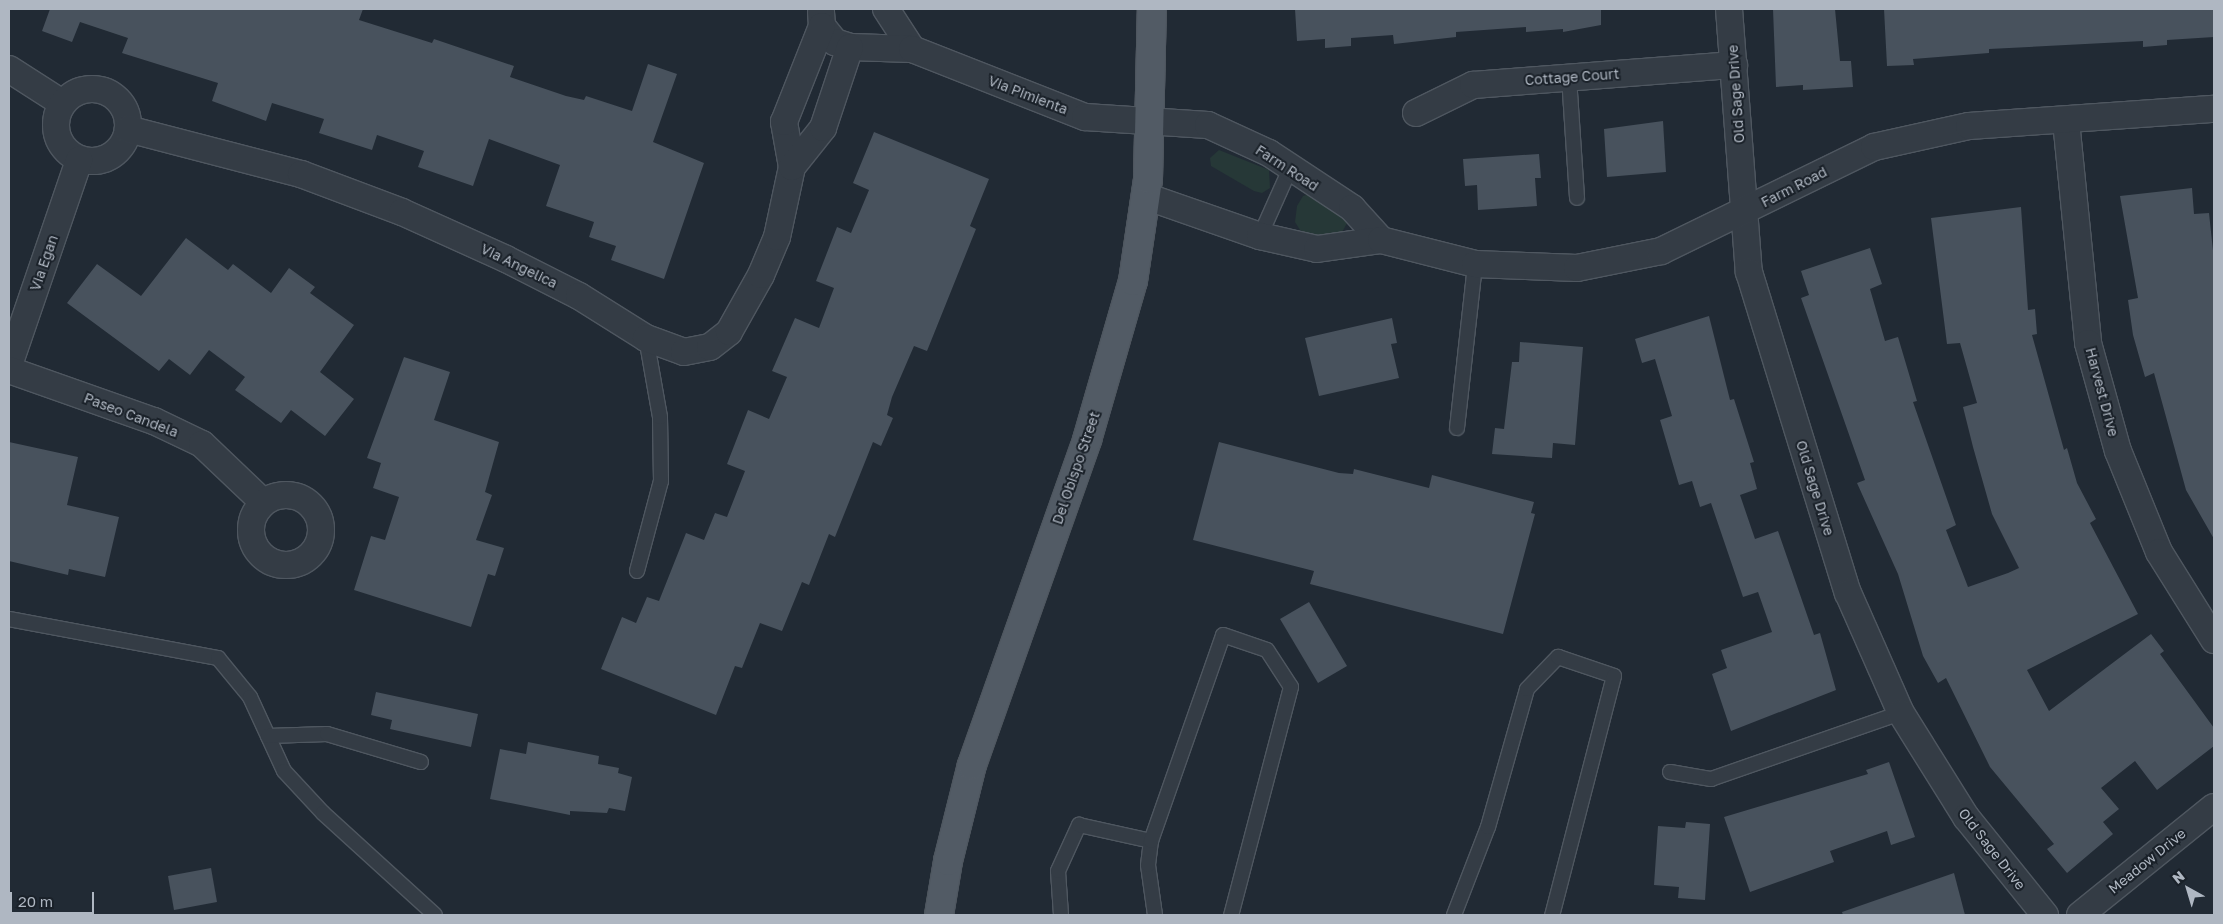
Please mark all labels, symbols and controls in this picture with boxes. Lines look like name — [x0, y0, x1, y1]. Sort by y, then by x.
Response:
street label: Old Sage Drive — [1724, 44, 1748, 144]
street label: Cottage Court — [1524, 65, 1620, 89]
street label: Via Pimienta — [986, 72, 1070, 118]
street label: Farm Road — [1252, 141, 1322, 195]
street label: Farm Road — [1758, 163, 1830, 211]
street label: Via Egan — [27, 233, 61, 293]
street label: Via Angelica — [478, 240, 560, 292]
street label: Harvest Drive — [2082, 346, 2122, 438]
street label: Paseo Candela — [82, 389, 180, 441]
street label: Del Obispo Street — [1049, 409, 1103, 527]
street label: Old Sage Drive — [1793, 438, 1837, 538]
street label: Old Sage Drive — [1955, 805, 2029, 893]
street label: Meadow Drive — [2105, 825, 2189, 897]
north arrow — [2163, 864, 2213, 914]
text: N — [2169, 867, 2188, 887]
scale bar — [12, 882, 96, 914]
text: 20 m — [18, 892, 53, 910]

